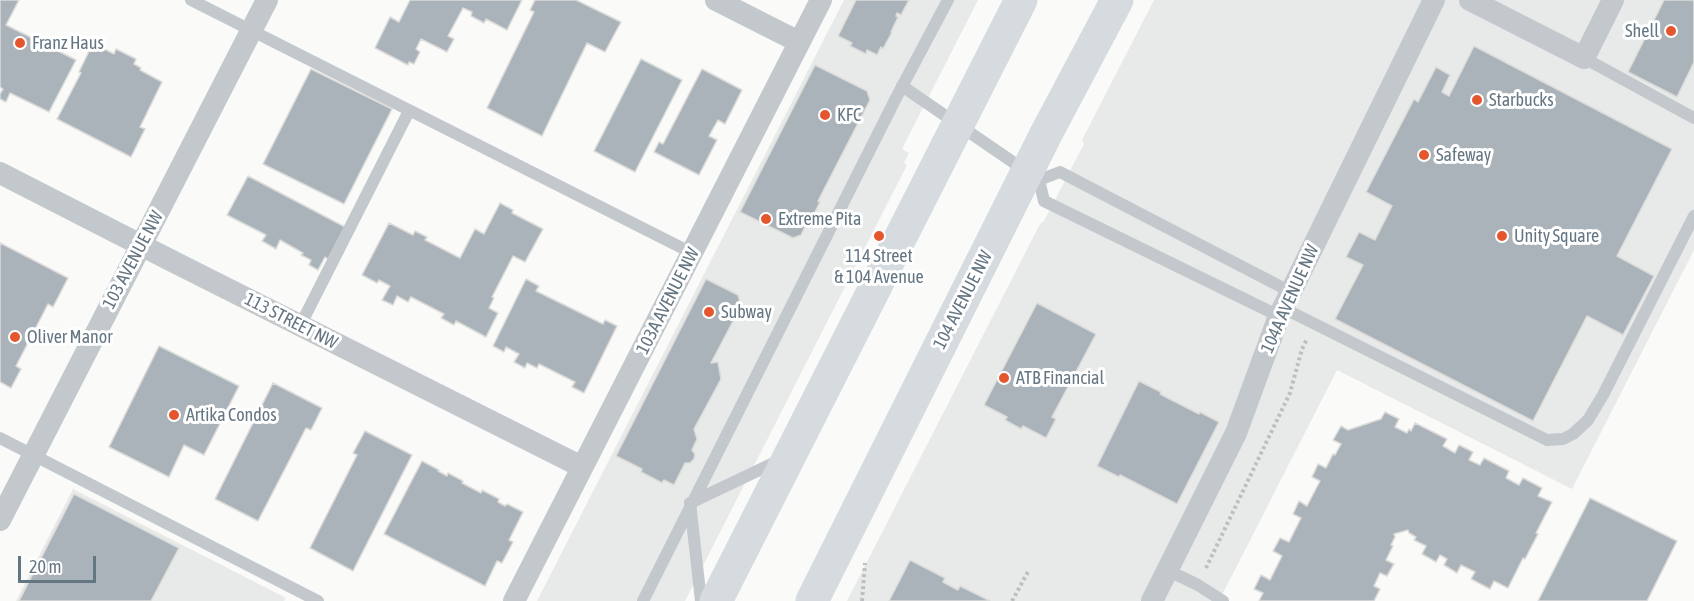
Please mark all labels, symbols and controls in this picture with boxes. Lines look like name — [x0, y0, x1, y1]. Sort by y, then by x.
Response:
place label: Shell — [1625, 20, 1659, 42]
marker: Shell — [1664, 24, 1678, 38]
place label: Franz Haus — [32, 32, 104, 54]
marker: Franz Haus — [13, 36, 27, 50]
place label: Starbucks — [1489, 89, 1554, 111]
marker: Starbucks — [1470, 93, 1484, 107]
place label: KFC — [837, 104, 861, 126]
marker: KFC — [818, 108, 832, 122]
place label: Safeway — [1436, 144, 1491, 166]
marker: Safeway — [1417, 148, 1431, 162]
street label: 103 AVENUE NW — [98, 207, 168, 313]
place label: Extreme Pita — [778, 208, 861, 230]
marker: Extreme Pita — [759, 212, 773, 226]
place label: Unity Square — [1514, 225, 1599, 247]
marker: 114 Street & 104 Avenue — [872, 229, 886, 243]
marker: Unity Square — [1495, 229, 1509, 243]
street label: 104A AVENUE NW — [1256, 241, 1324, 357]
street label: 103A AVENUE NW — [632, 244, 704, 358]
place label: 114 Street & 104 Avenue — [834, 245, 924, 288]
street label: 104 AVENUE NW — [929, 247, 997, 353]
street label: 113 STREET NW — [241, 288, 341, 354]
place label: Subway — [721, 301, 772, 323]
marker: Subway — [702, 305, 716, 319]
place label: Oliver Manor — [27, 326, 113, 348]
marker: Oliver Manor — [8, 330, 22, 344]
place label: ATB Financial — [1016, 367, 1104, 389]
marker: ATB Financial — [997, 371, 1011, 385]
place label: Artika Condos — [186, 404, 277, 426]
marker: Artika Condos — [167, 408, 181, 422]
scale bar — [21, 544, 99, 582]
text: 20 m — [29, 556, 61, 577]

